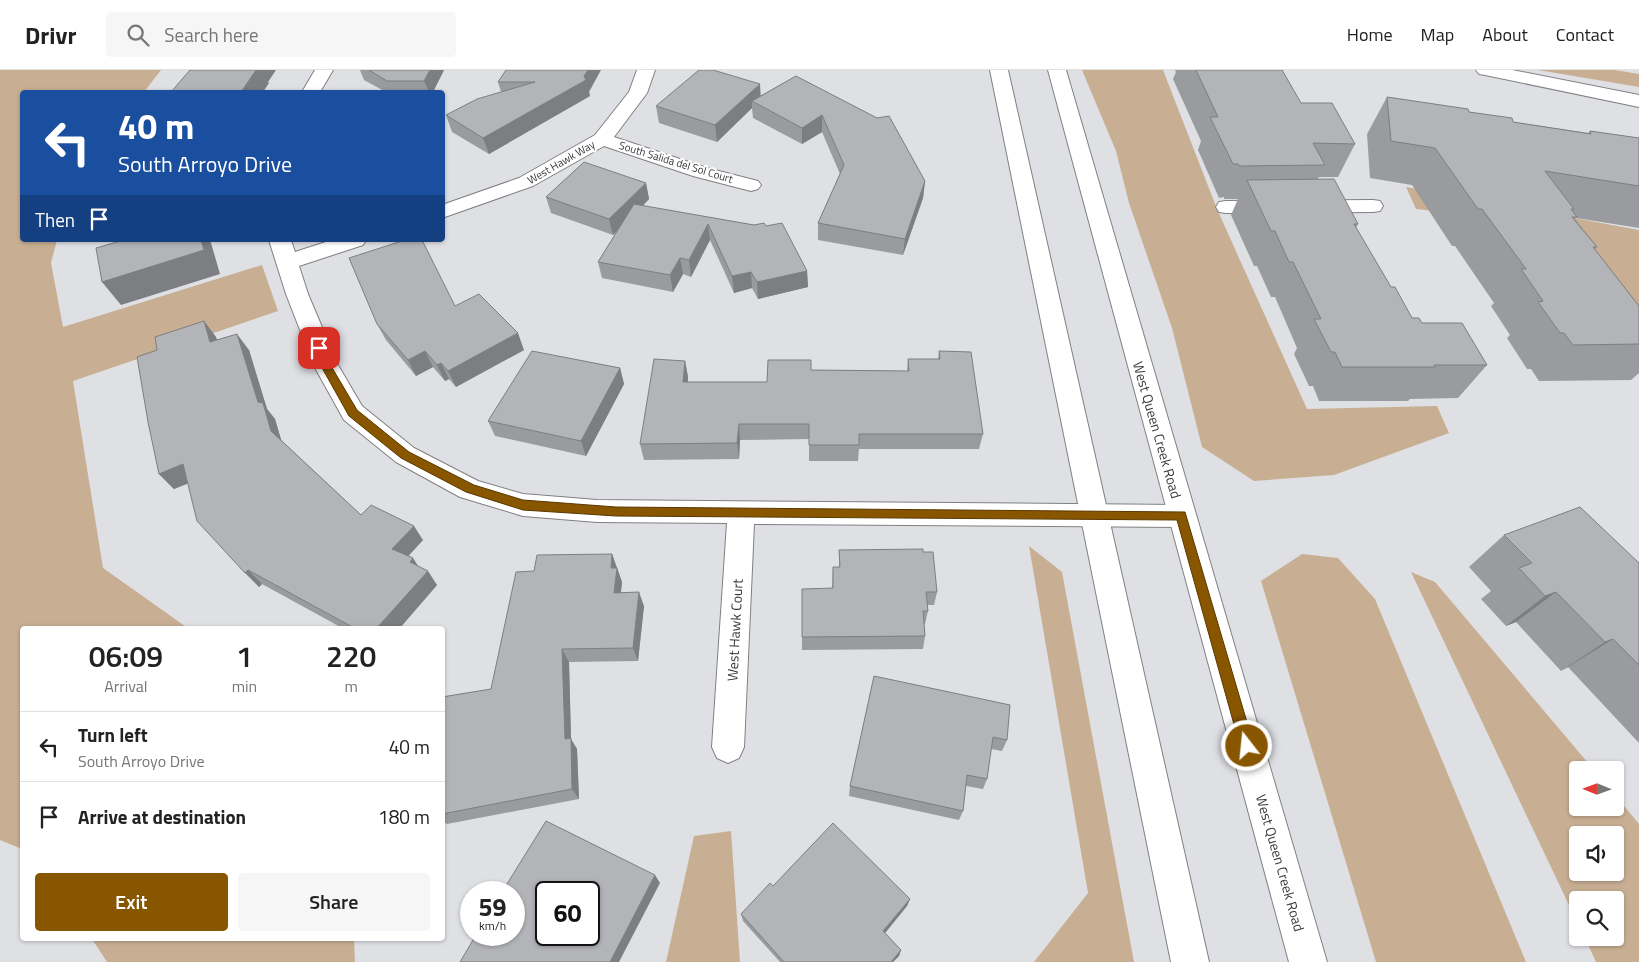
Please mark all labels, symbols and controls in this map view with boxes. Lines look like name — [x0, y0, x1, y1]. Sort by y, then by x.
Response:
search box — [106, 12, 456, 57]
text: Drivr — [25, 17, 76, 53]
text: Search here — [164, 20, 259, 49]
icon: search — [124, 21, 152, 49]
text: Home — [1347, 21, 1393, 48]
text: Map — [1421, 21, 1454, 48]
text: About — [1482, 21, 1528, 48]
text: Contact — [1556, 21, 1614, 48]
text: 40 m — [118, 99, 194, 153]
icon: left — [35, 110, 100, 175]
street label: West Hawk Way — [524, 136, 598, 188]
street label: South Salida del Sol Court — [617, 137, 735, 187]
text: South Arroyo Drive — [118, 147, 292, 181]
text: Then — [35, 205, 75, 234]
icon: arrive — [85, 205, 113, 233]
pin — [298, 327, 340, 369]
icon: arrive — [305, 334, 333, 362]
street label: West Queen Creek Road — [1128, 359, 1187, 501]
street label: West Hawk Court — [721, 578, 748, 682]
text: 06:09 — [89, 633, 163, 679]
text: 1 — [236, 633, 253, 679]
text: 220 — [326, 633, 376, 679]
text: Arrival — [104, 674, 148, 698]
text: min — [232, 674, 257, 698]
text: m — [344, 674, 358, 698]
position arrow — [1220, 719, 1272, 771]
text: Turn left — [78, 720, 148, 749]
text: 40 m — [389, 732, 430, 761]
icon: left — [35, 733, 63, 761]
text: South Arroyo Drive — [78, 749, 205, 773]
north arrow — [1569, 761, 1624, 816]
map controls — [1569, 761, 1624, 946]
street label: West Queen Creek Road — [1251, 792, 1310, 934]
text: Arrive at destination — [78, 802, 246, 831]
text: 180 m — [378, 802, 430, 831]
icon: arrive — [35, 803, 63, 831]
button: sound — [1569, 826, 1624, 881]
button: Exit — [35, 873, 228, 931]
button: Share — [238, 873, 430, 931]
speed limit sign: 60 — [535, 881, 600, 946]
text: 59 — [478, 888, 507, 926]
button: search — [1569, 891, 1624, 946]
text: km/h — [479, 916, 506, 935]

